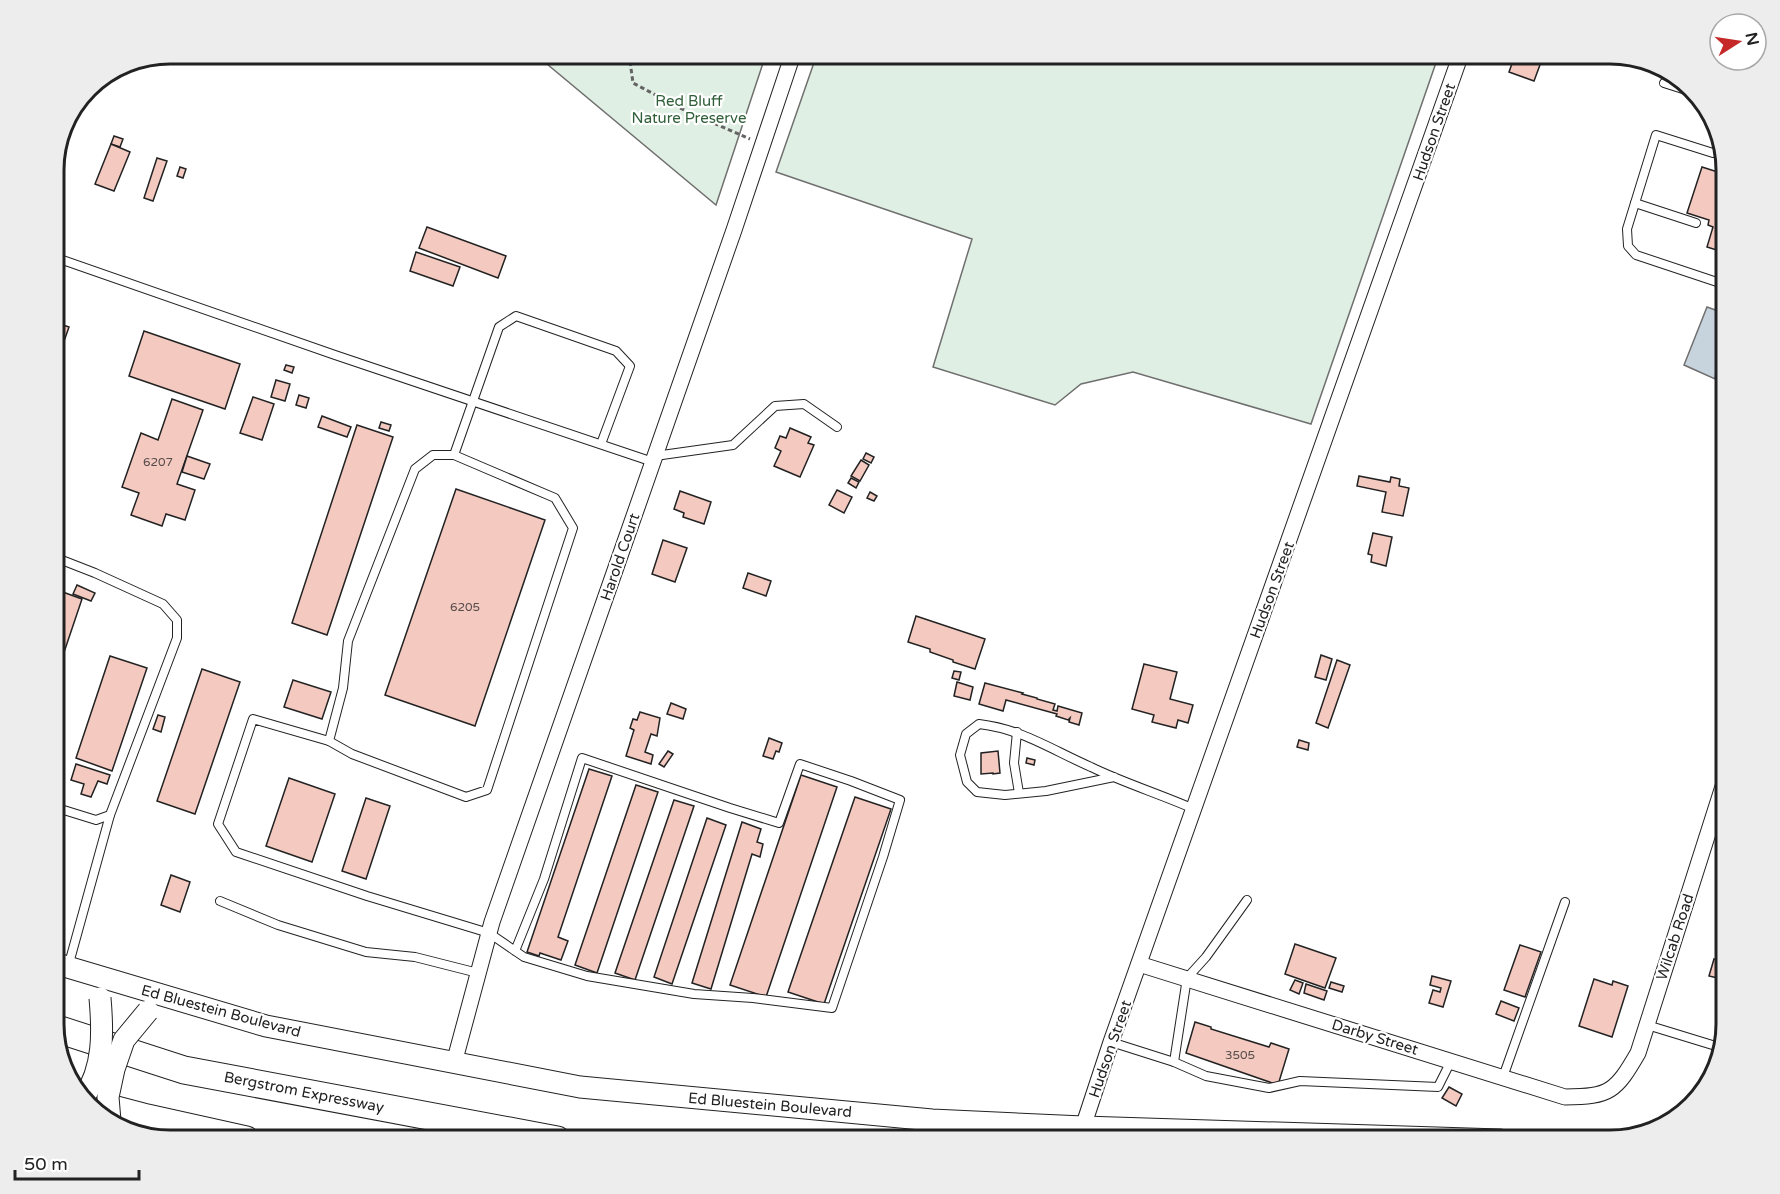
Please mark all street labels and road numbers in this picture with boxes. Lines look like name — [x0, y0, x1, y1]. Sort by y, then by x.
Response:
street label: Hudson Street — [1409, 81, 1459, 183]
street label: Harold Court — [597, 511, 643, 603]
street label: Hudson Street — [1246, 539, 1298, 641]
street label: Wilcab Road — [1653, 891, 1697, 983]
street label: Ed Bluestein Boulevard — [139, 981, 303, 1041]
street label: Hudson Street — [1085, 998, 1135, 1100]
street label: Darby Street — [1330, 1015, 1421, 1059]
street label: Bergstrom Expressway — [222, 1068, 386, 1116]
street label: Ed Bluestein Boulevard — [687, 1089, 853, 1121]

